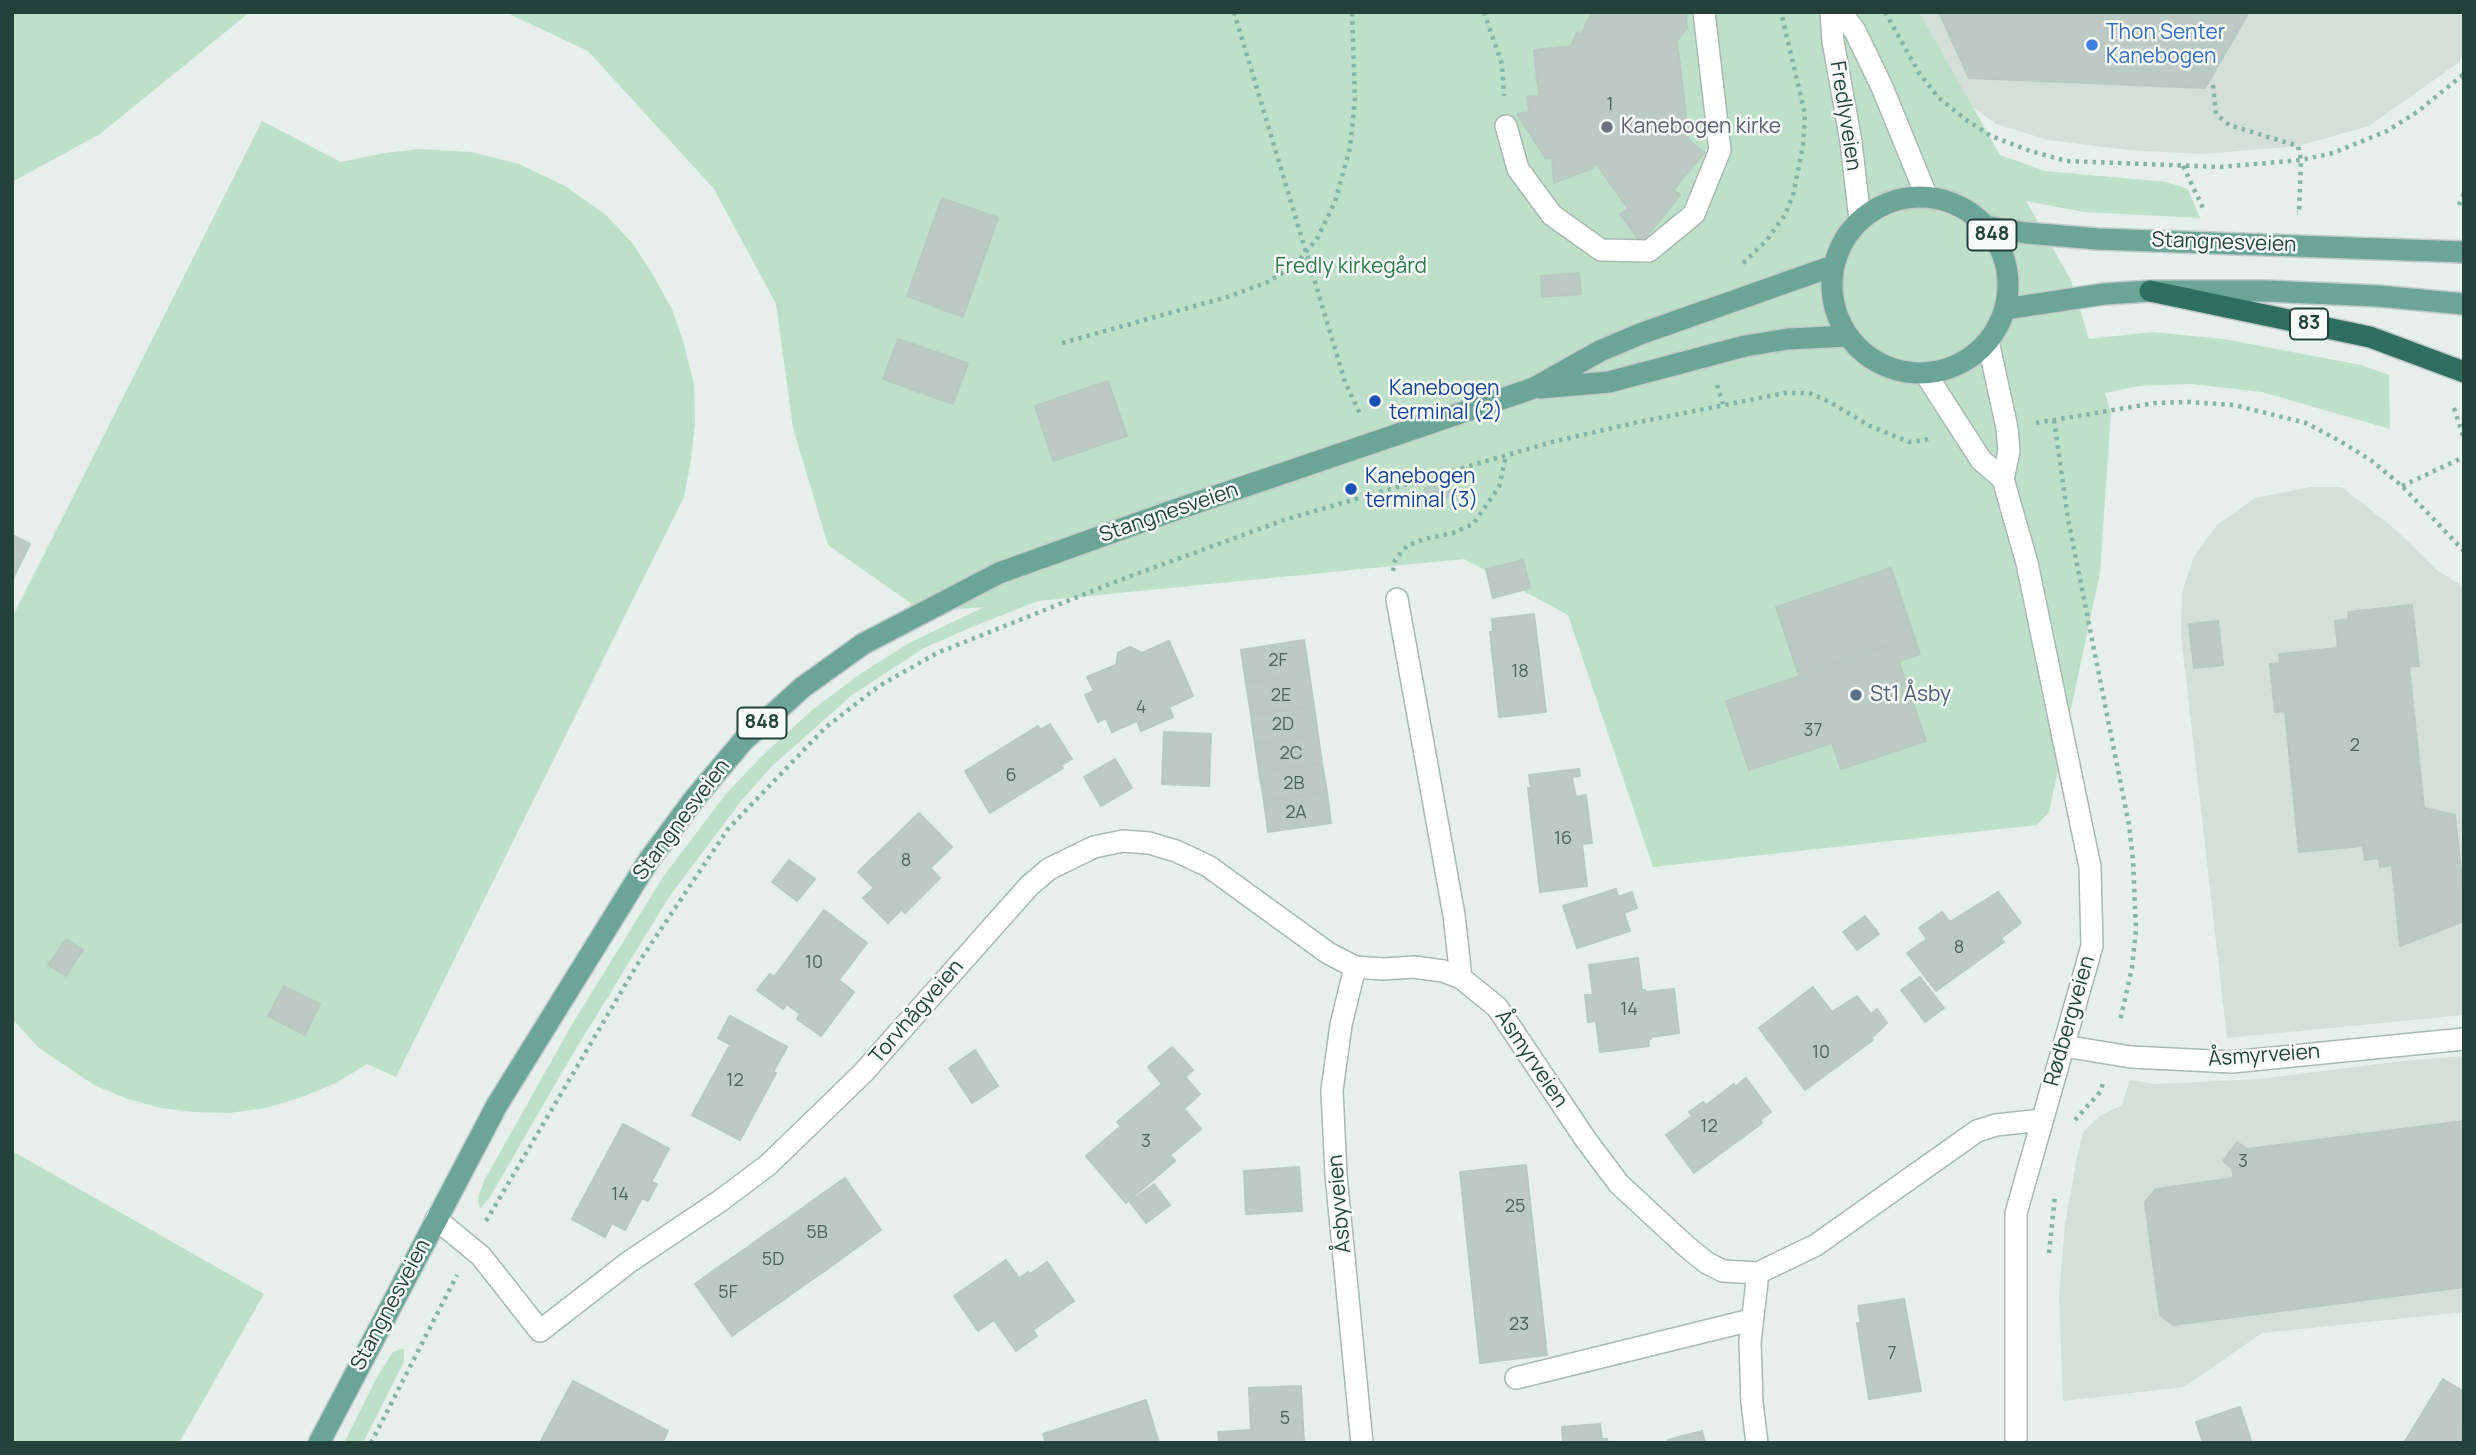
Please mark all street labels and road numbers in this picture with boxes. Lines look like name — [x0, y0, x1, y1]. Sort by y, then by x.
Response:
street label: Fredlyveien — [1824, 59, 1866, 173]
road number: 848 — [1968, 219, 2016, 250]
street label: Stangnesveien — [2151, 228, 2297, 258]
road number: 83 — [2290, 308, 2328, 340]
street label: Stangnesveien — [1096, 477, 1242, 549]
road number: 848 — [738, 708, 786, 738]
street label: Stangnesveien — [628, 754, 736, 886]
street label: Rødbergveien — [2039, 953, 2101, 1089]
street label: Torvhågveien — [865, 955, 969, 1069]
street label: Åsmyrveien — [1489, 1005, 1573, 1113]
street label: Åsmyrveien — [2207, 1040, 2321, 1072]
street label: Åsbyveien — [1323, 1154, 1357, 1254]
street label: Stangnesveien — [346, 1235, 436, 1375]

